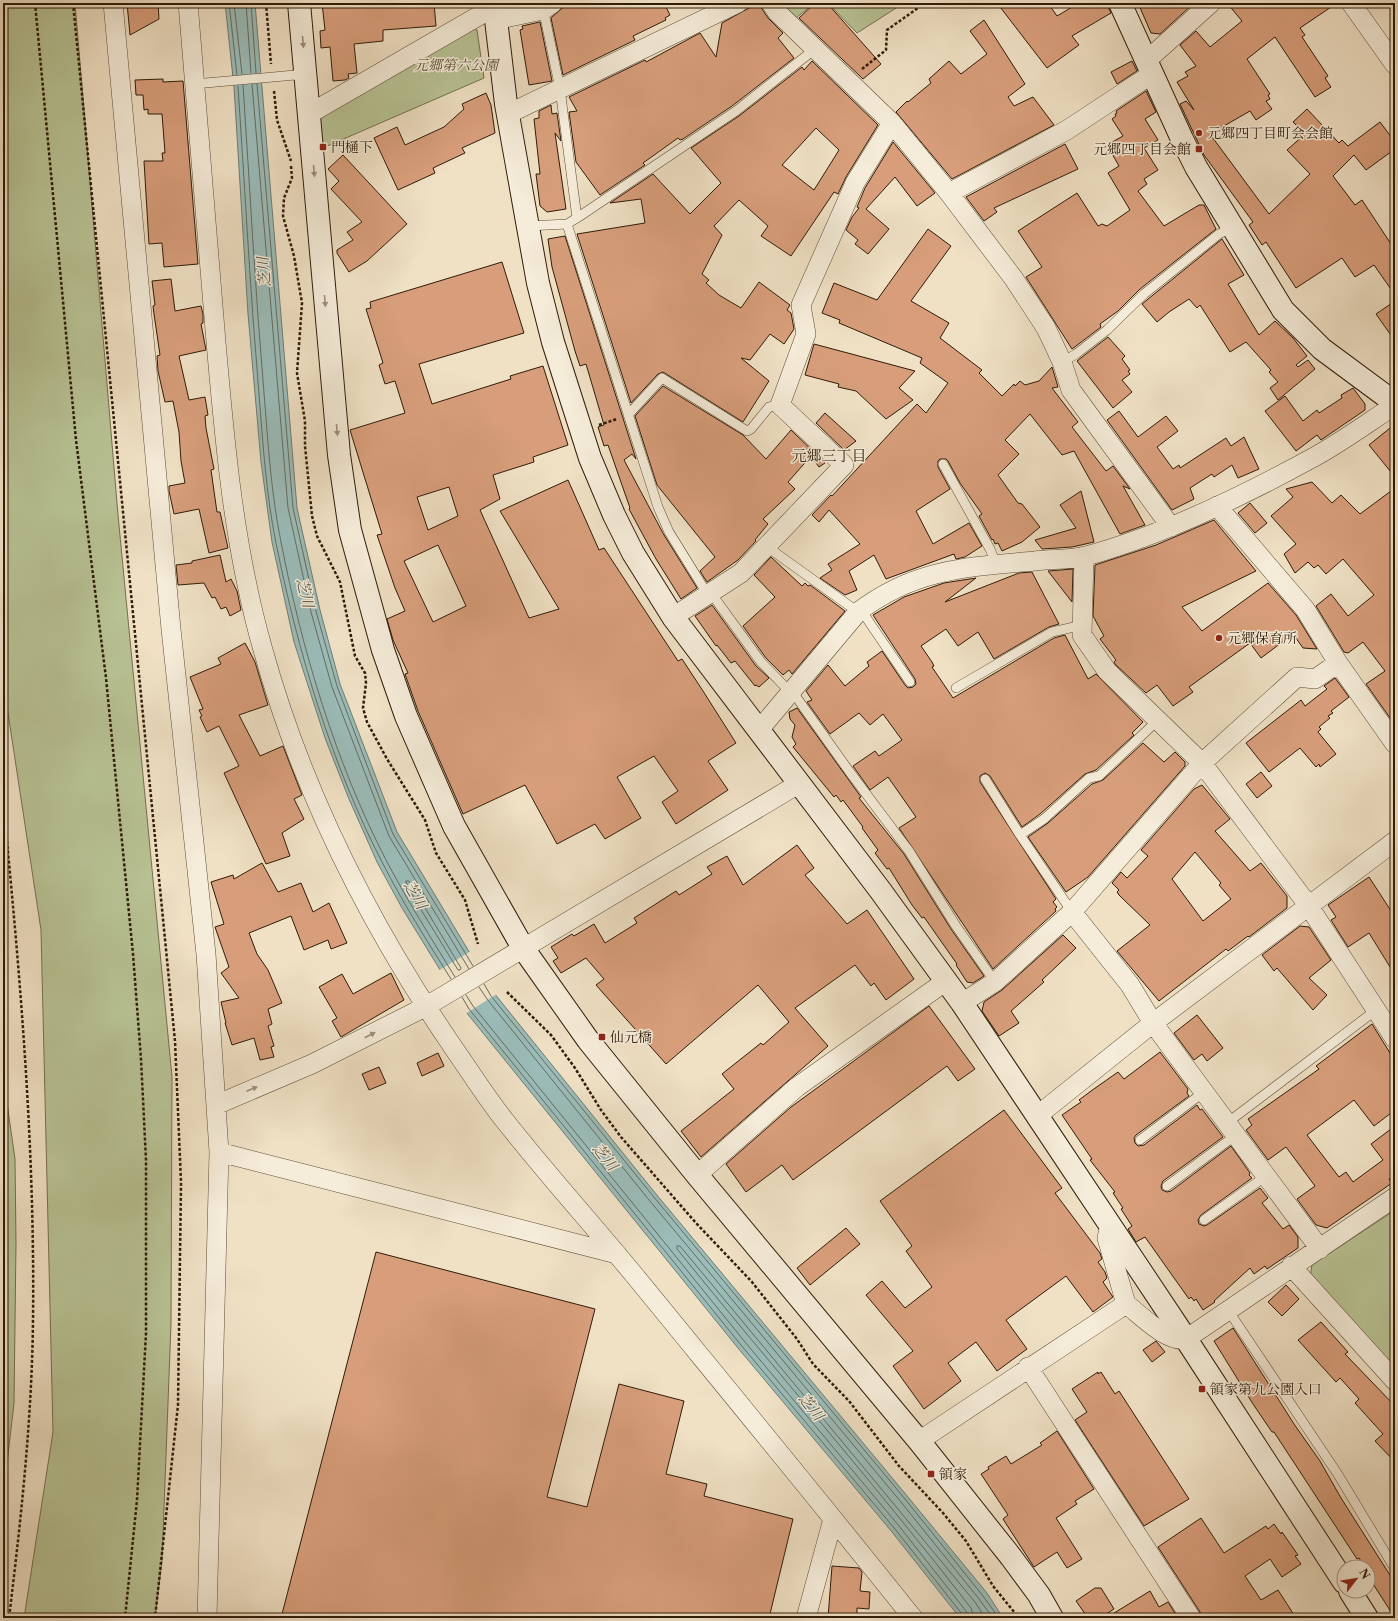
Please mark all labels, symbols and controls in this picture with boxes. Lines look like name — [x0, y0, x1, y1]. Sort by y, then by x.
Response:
one-way arrow — [299, 36, 306, 48]
park label: 元郷第六公園 — [414, 56, 500, 74]
place label: 元郷四丁目町会会館 — [1207, 124, 1333, 142]
marker: 元郷四丁目町会会館 — [1194, 128, 1204, 138]
place label: 門樋下 — [331, 138, 373, 156]
place label: 元郷四丁目会館 — [1093, 140, 1191, 158]
marker: 門樋下 — [318, 142, 328, 152]
marker: 元郷四丁目会館 — [1194, 144, 1204, 154]
one-way arrow — [311, 165, 318, 177]
water label: 芝川 — [253, 254, 274, 288]
one-way arrow — [322, 295, 329, 307]
one-way arrow — [333, 424, 340, 436]
district label: 元郷三丁目 — [791, 446, 867, 465]
water label: 芝川 — [293, 576, 319, 612]
place label: 元郷保育所 — [1227, 629, 1297, 647]
marker: 元郷保育所 — [1214, 633, 1224, 643]
water label: 芝川 — [400, 877, 432, 914]
place label: 仙元橋 — [610, 1028, 652, 1046]
one-way arrow — [364, 1032, 376, 1038]
marker: 仙元橋 — [597, 1032, 607, 1042]
one-way arrow — [247, 1086, 259, 1092]
water label: 芝川 — [589, 1139, 623, 1176]
place label: 領家第九公園入口 — [1210, 1380, 1322, 1398]
marker: 領家第九公園入口 — [1197, 1384, 1207, 1394]
water label: 芝川 — [795, 1389, 829, 1426]
place label: 領家 — [939, 1465, 967, 1483]
marker: 領家 — [926, 1469, 936, 1479]
north arrow — [1336, 1559, 1376, 1599]
text: N — [1356, 1566, 1373, 1582]

